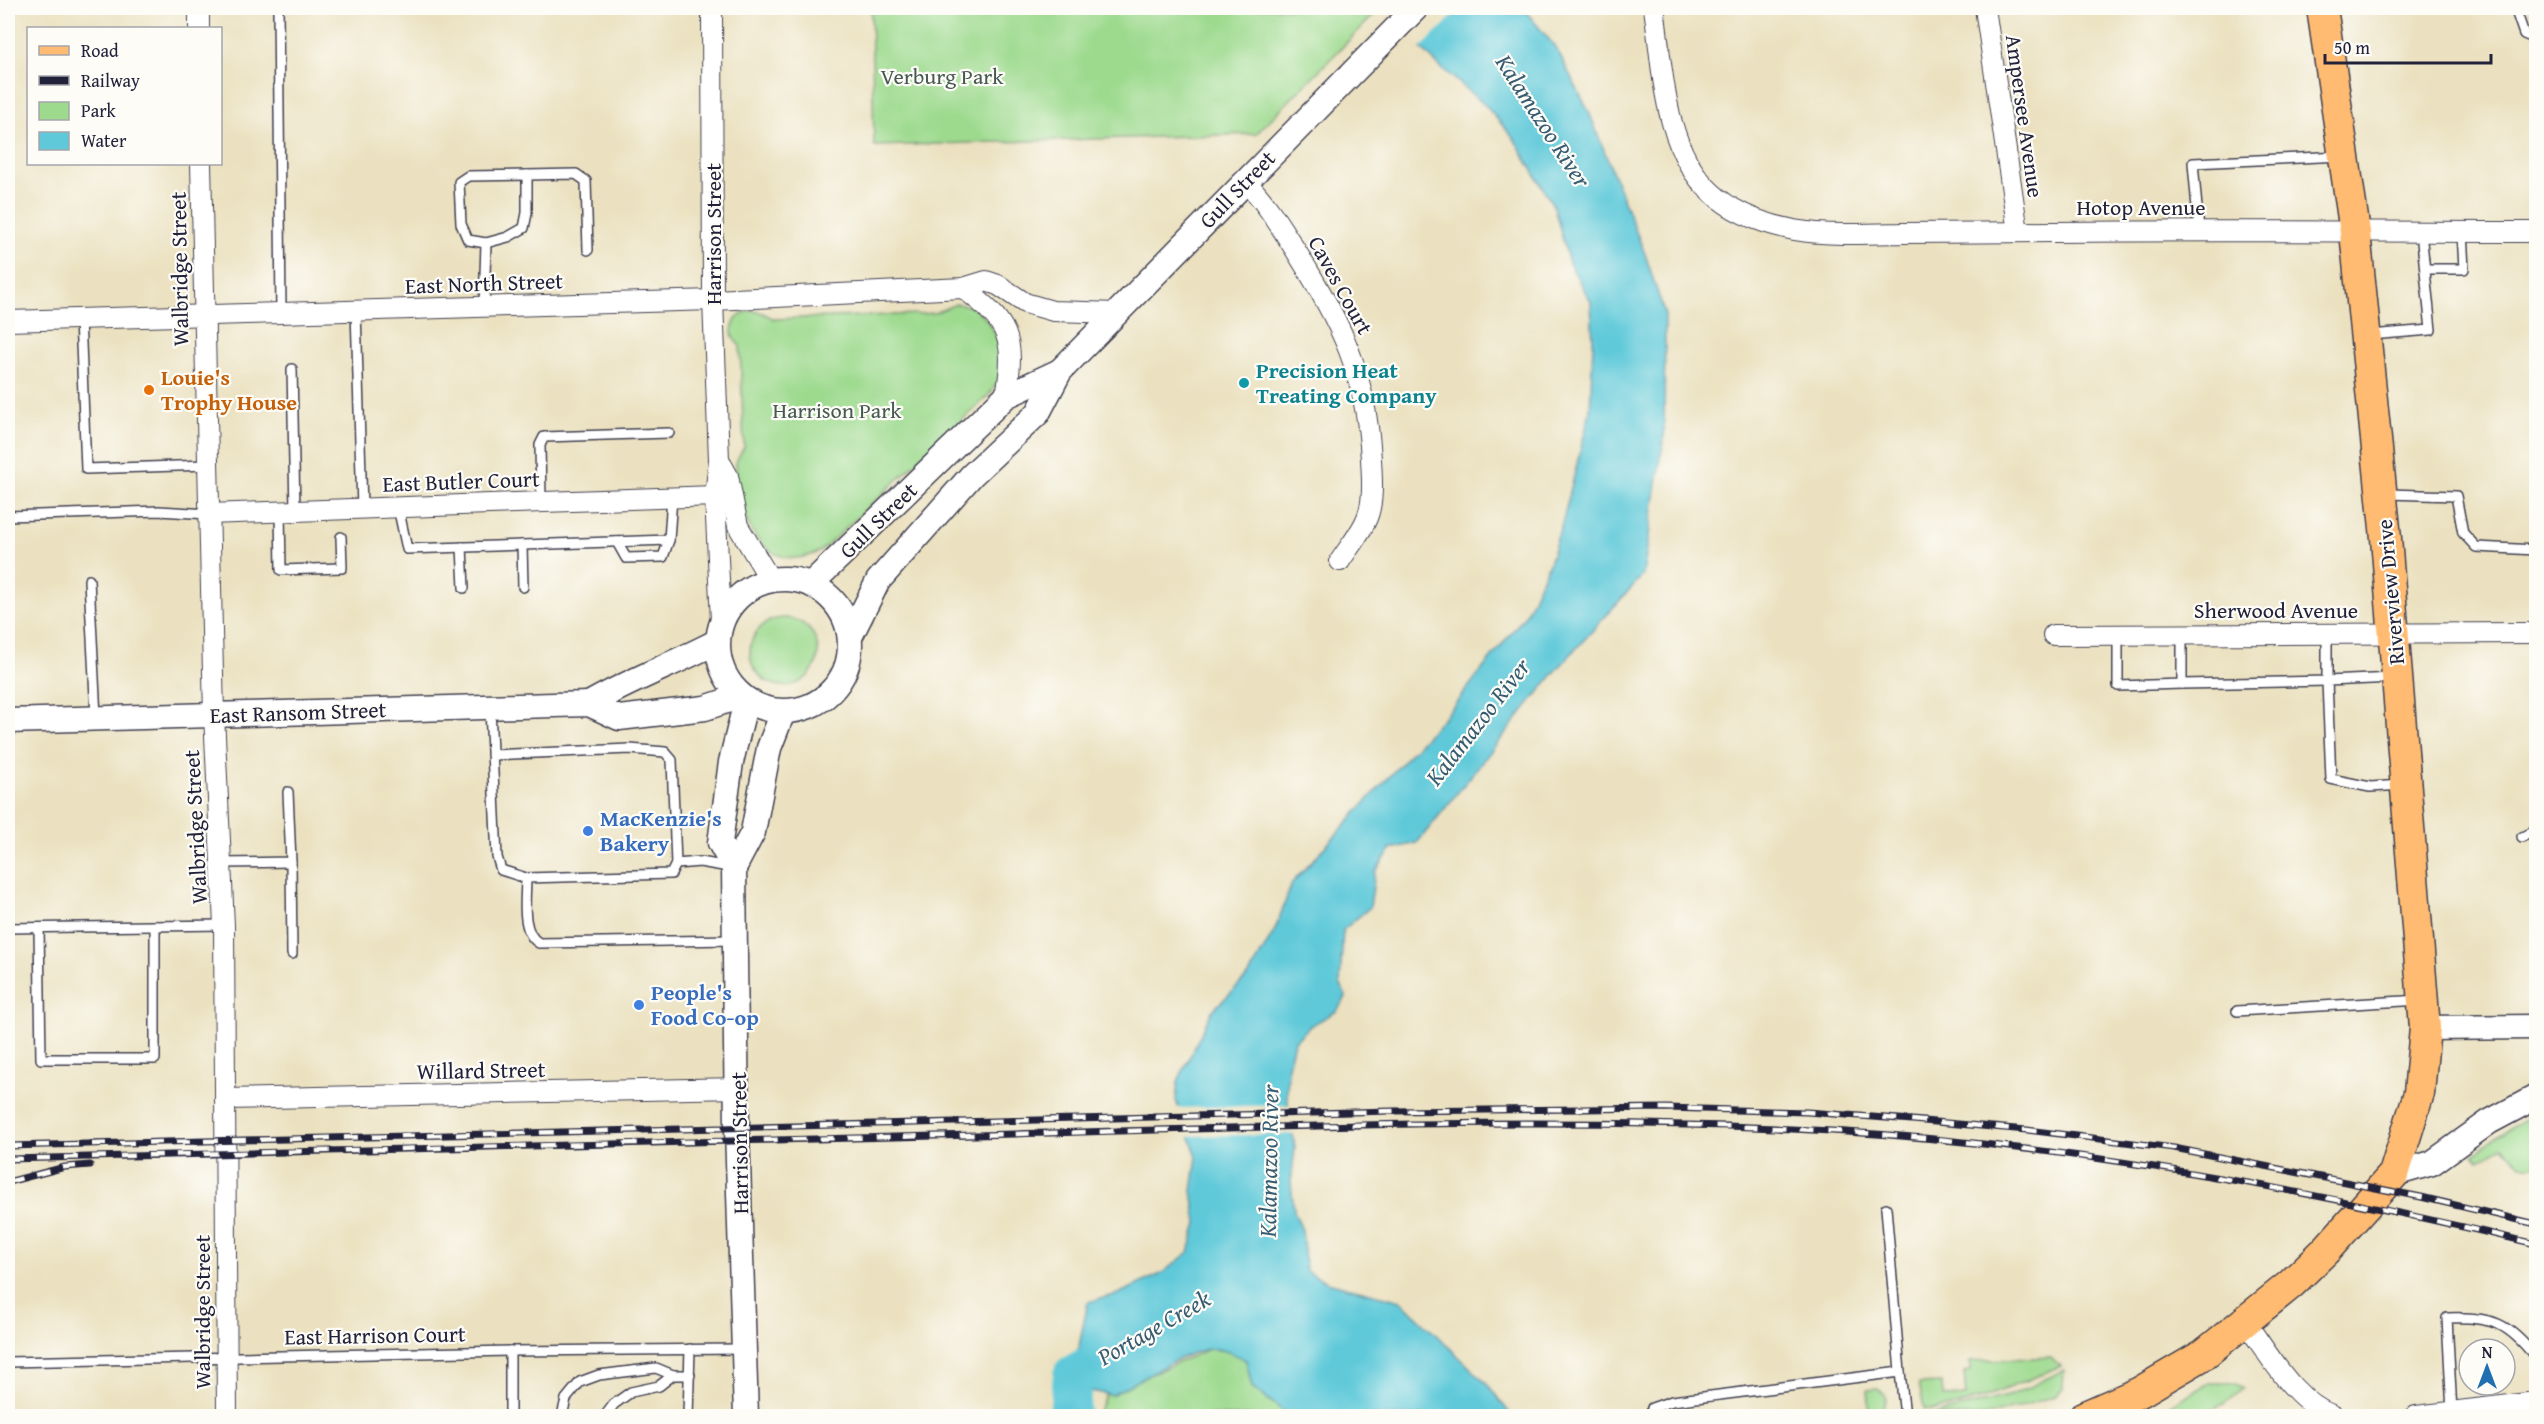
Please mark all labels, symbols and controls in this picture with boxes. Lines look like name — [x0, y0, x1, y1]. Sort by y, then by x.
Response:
legend — [27, 27, 222, 165]
scale bar — [2325, 27, 2492, 65]
street label: Ampersee Avenue — [1998, 32, 2052, 200]
text: 50 m — [2334, 34, 2370, 61]
text: Road — [81, 37, 119, 64]
water label: Kalamazoo River — [1487, 46, 1600, 195]
park label: Verburg Park — [880, 60, 1004, 92]
text: Railway — [81, 67, 140, 94]
text: Park — [81, 97, 117, 124]
text: Water — [81, 127, 127, 154]
street label: Gull Street — [1192, 143, 1283, 235]
street label: Harrison Street — [697, 163, 729, 305]
street label: Walbridge Street — [162, 191, 196, 347]
street label: Hotop Avenue — [2076, 191, 2206, 223]
street label: Caves Court — [1301, 230, 1381, 340]
street label: East North Street — [404, 264, 564, 302]
place label: Precision Heat Treating Company — [1256, 354, 1437, 411]
place label: Louie's Trophy House — [161, 361, 297, 418]
marker: Precision Heat Treating Company — [1237, 376, 1251, 390]
marker: Louie's Trophy House — [142, 383, 156, 397]
park label: Harrison Park — [773, 394, 902, 426]
street label: East Butler Court — [382, 462, 540, 500]
street label: Gull Street — [832, 474, 924, 565]
street label: Riverview Drive — [2368, 518, 2412, 666]
street label: Sherwood Avenue — [2194, 594, 2358, 626]
water label: Kalamazoo River — [1416, 650, 1539, 793]
street label: East Ransom Street — [209, 693, 387, 731]
street label: Walbridge Street — [175, 749, 215, 905]
place label: MacKenzie's Bakery — [600, 802, 722, 859]
marker: MacKenzie's Bakery — [581, 824, 595, 838]
place label: People's Food Co-op — [651, 976, 759, 1033]
marker: People's Food Co-op — [632, 998, 646, 1012]
street label: Willard Street — [416, 1053, 546, 1087]
street label: Harrison Street — [722, 1071, 756, 1214]
water label: Kalamazoo River — [1250, 1083, 1287, 1239]
street label: Walbridge Street — [186, 1234, 218, 1389]
water label: Portage Creek — [1090, 1281, 1217, 1375]
street label: East Harrison Court — [284, 1317, 466, 1353]
north arrow — [2457, 1337, 2517, 1397]
text: N — [2482, 1340, 2493, 1364]

